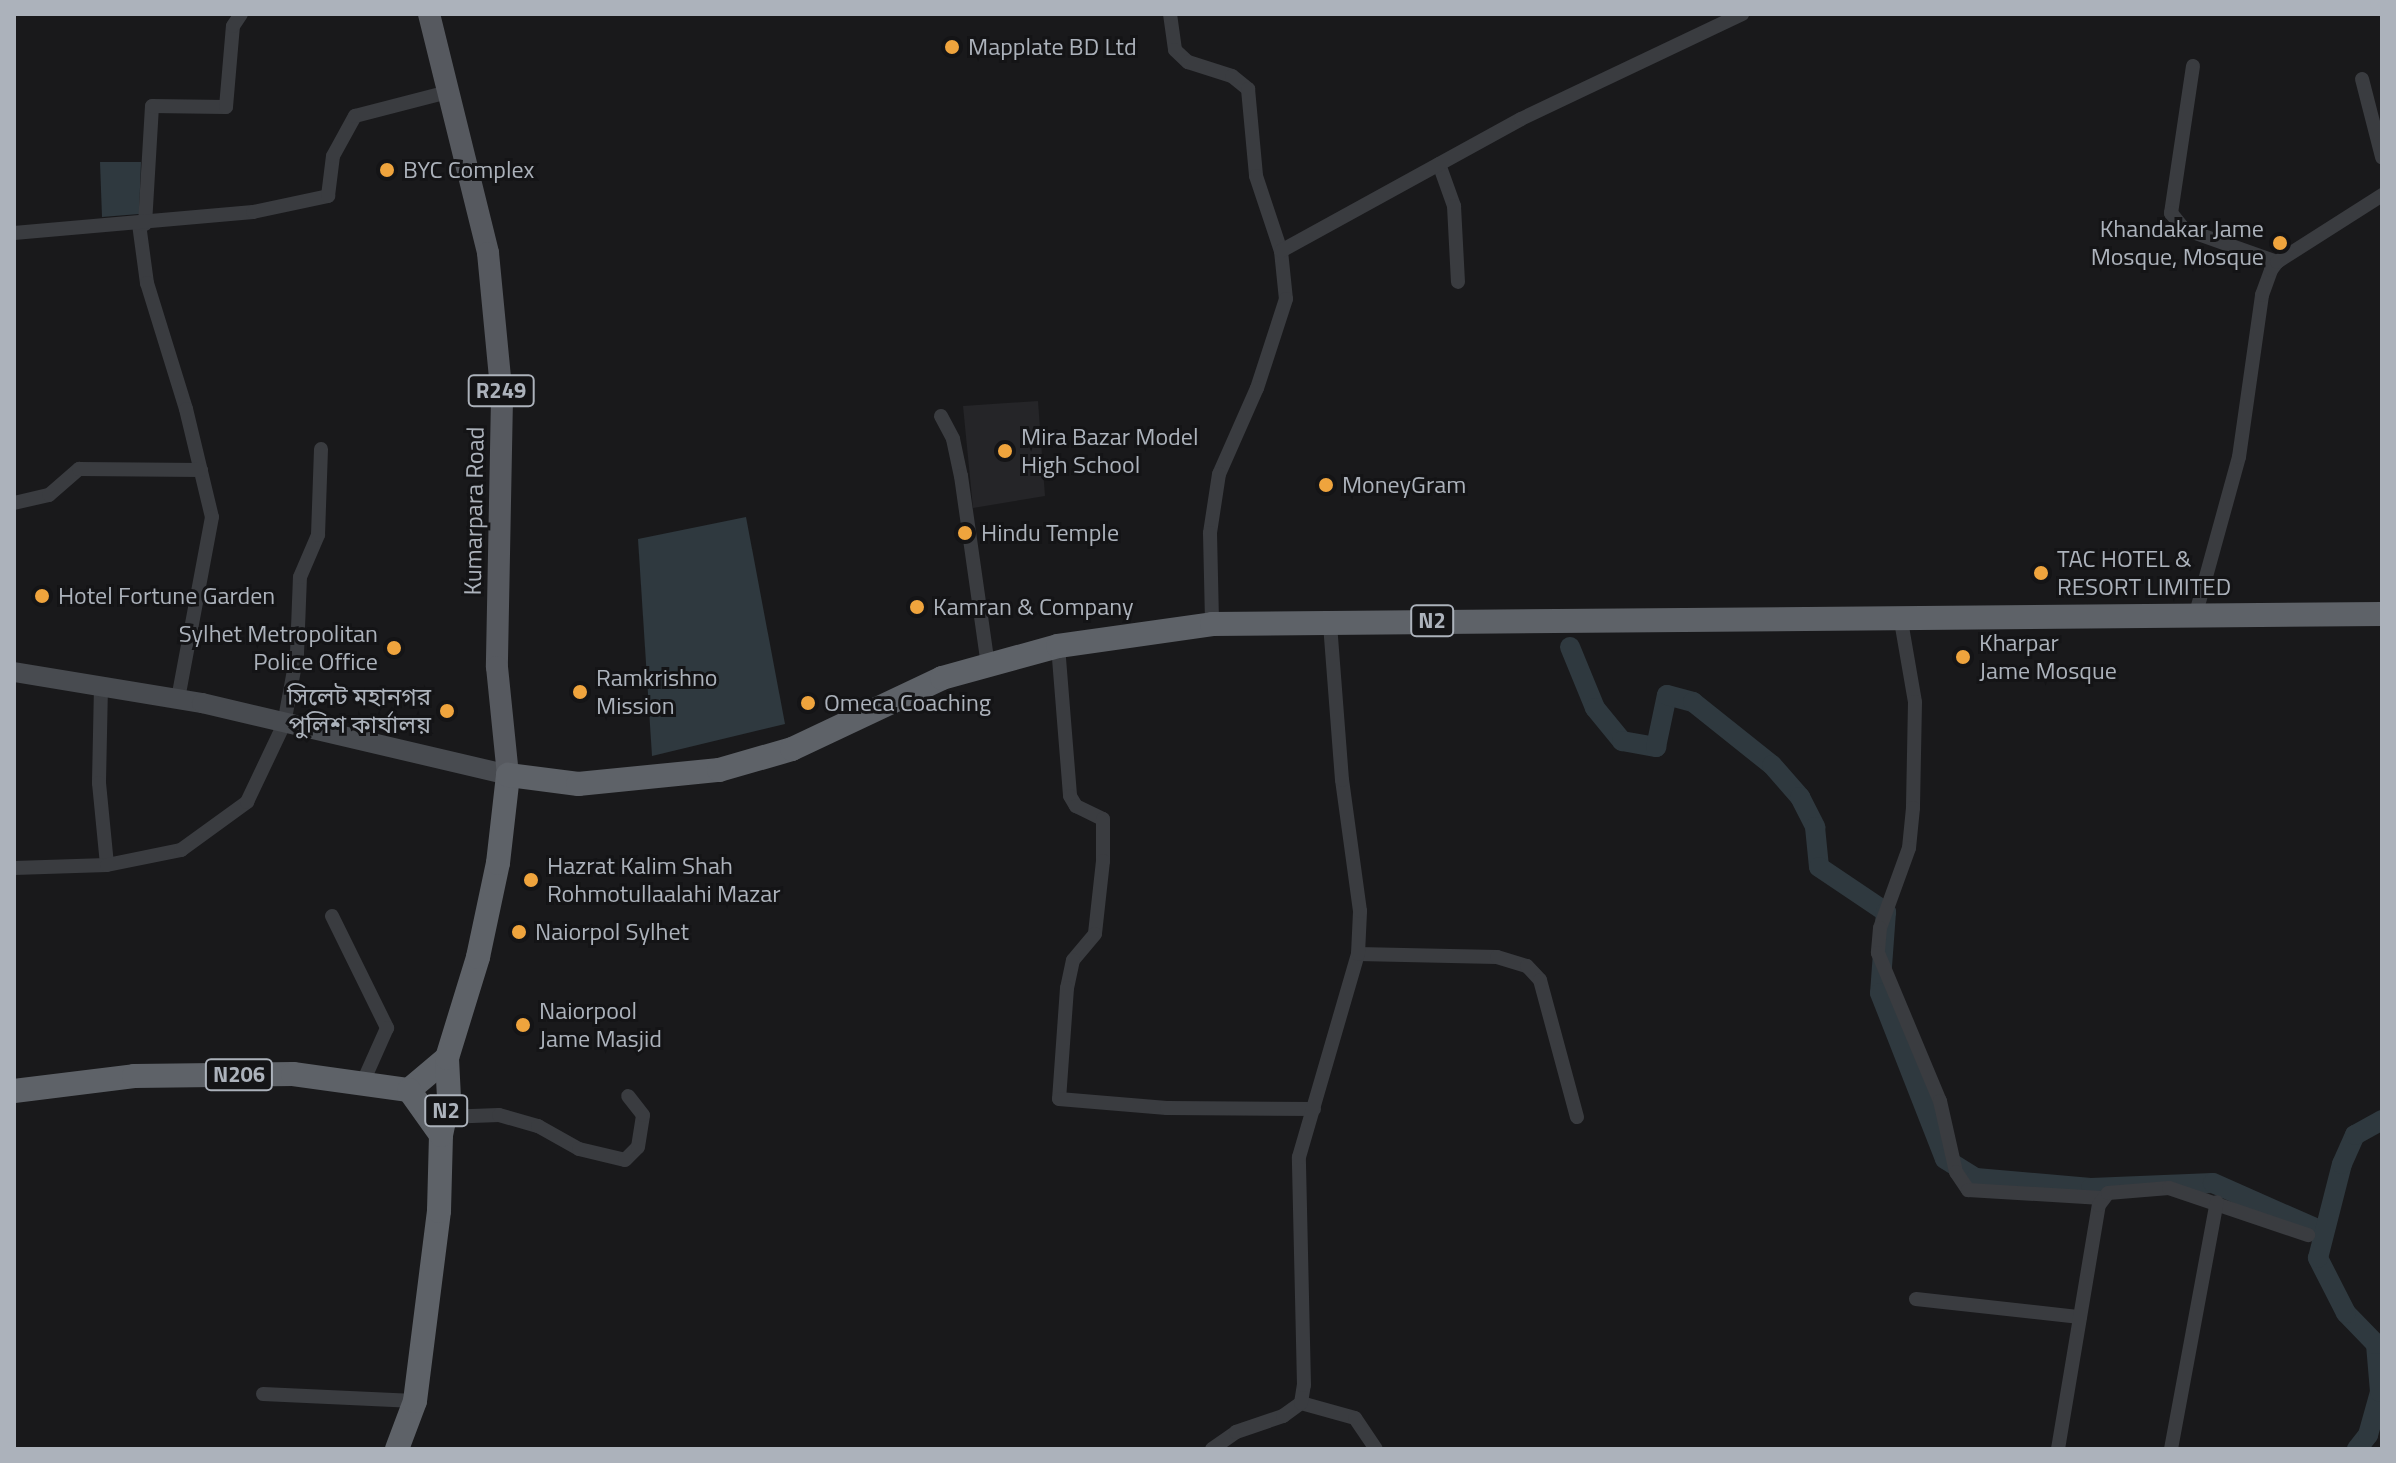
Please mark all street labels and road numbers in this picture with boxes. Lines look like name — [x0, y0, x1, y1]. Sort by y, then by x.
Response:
road number: R249 — [467, 373, 535, 409]
street label: Kumarpara Road — [458, 426, 490, 596]
road number: N2 — [1410, 603, 1454, 639]
road number: N206 — [203, 1057, 275, 1093]
road number: N2 — [424, 1093, 468, 1129]

